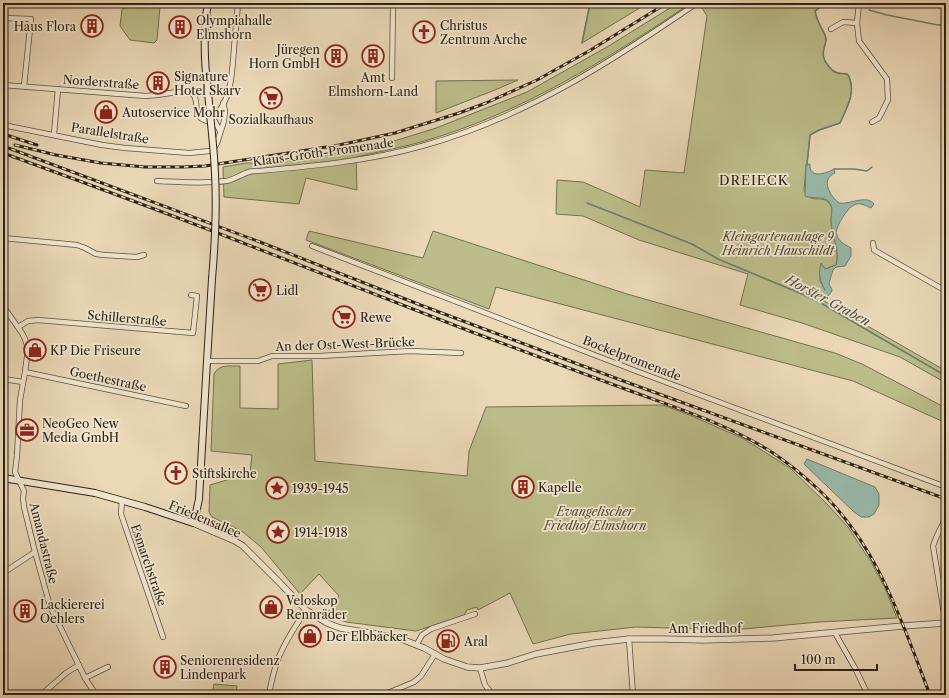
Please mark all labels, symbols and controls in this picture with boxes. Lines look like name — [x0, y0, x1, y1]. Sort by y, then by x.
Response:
building icon: Haus Flora — [79, 13, 105, 39]
place label: Olympiahalle Elmshorn — [196, 13, 273, 42]
building icon: Olympiahalle Elmshorn — [167, 14, 193, 40]
place label: Christus Zentrum Arche — [440, 18, 528, 47]
place label: Haus Flora — [14, 19, 77, 34]
church icon: Christus Zentrum Arche — [411, 19, 437, 45]
place label: Jüregen Horn GmbH — [249, 42, 320, 71]
building icon: Jüregen Horn GmbH — [323, 43, 349, 69]
building icon: Amt Elmshorn-Land — [360, 43, 386, 69]
place label: Signature Hotel Skarv — [174, 69, 241, 98]
building icon: Signature Hotel Skarv — [145, 70, 171, 96]
place label: Amt Elmshorn-Land — [328, 70, 419, 99]
street label: Norderstraße — [62, 72, 140, 92]
supermarket icon: Sozialkaufhaus — [258, 85, 284, 111]
shop icon: Autoservice Mohr — [93, 99, 119, 125]
place label: Autoservice Mohr — [121, 105, 225, 120]
place label: Sozialkaufhaus — [228, 112, 314, 127]
street label: Parallelstraße — [70, 119, 150, 147]
street label: Klaus-Groth-Promenade — [251, 135, 395, 169]
district label: DREIECK — [719, 172, 789, 188]
park label: Kleingartenanlage 9 Heinrich Hauschildt — [721, 229, 835, 258]
water label: Horster Graben — [782, 270, 873, 329]
supermarket icon: Lidl — [247, 277, 273, 303]
place label: Lidl — [276, 283, 299, 298]
supermarket icon: Rewe — [331, 304, 357, 330]
street label: Schillerstraße — [87, 307, 167, 329]
place label: Rewe — [360, 310, 392, 325]
street label: Bockelpromenade — [581, 332, 684, 384]
street label: An der Ost-West-Brücke — [274, 334, 415, 354]
shop icon: KP Die Friseure — [22, 337, 48, 363]
place label: KP Die Friseure — [50, 343, 141, 358]
street label: Goethestraße — [68, 364, 148, 395]
place label: NeoGeo New Media GmbH — [42, 416, 120, 445]
office icon: NeoGeo New Media GmbH — [14, 417, 40, 443]
church icon: Stiftskirche — [163, 460, 189, 486]
place label: Stiftskirche — [192, 466, 257, 481]
building icon: Kapelle — [510, 474, 536, 500]
place icon: 1939-1945 — [264, 475, 290, 501]
place label: Kapelle — [538, 480, 582, 495]
place label: 1939-1945 — [292, 481, 349, 496]
street label: Friedensallee — [167, 497, 244, 541]
street label: Amandastraße — [26, 500, 61, 586]
park label: Evangelischer Friedhof Elmshorn — [543, 504, 646, 533]
place icon: 1914-1918 — [265, 519, 291, 545]
street label: Esmarchstraße — [128, 522, 170, 608]
place label: 1914-1918 — [294, 525, 348, 540]
place label: Veloskop Rennräder — [285, 593, 347, 622]
shop icon: Veloskop Rennräder — [258, 594, 284, 620]
place label: Lackiererei Oehlers — [40, 597, 105, 626]
building icon: Lackiererei Oehlers — [12, 598, 38, 624]
street label: Am Friedhof — [668, 621, 743, 636]
shop icon: Der Elbbäcker — [297, 623, 323, 649]
fuel station icon: Aral — [435, 628, 461, 654]
place label: Der Elbbäcker — [326, 629, 408, 644]
place label: Aral — [463, 634, 488, 649]
scale bar — [795, 646, 877, 672]
text: 100 m — [801, 652, 836, 667]
place label: Seniorenresidenz Lindenpark — [180, 653, 280, 682]
building icon: Seniorenresidenz Lindenpark — [152, 654, 178, 680]

